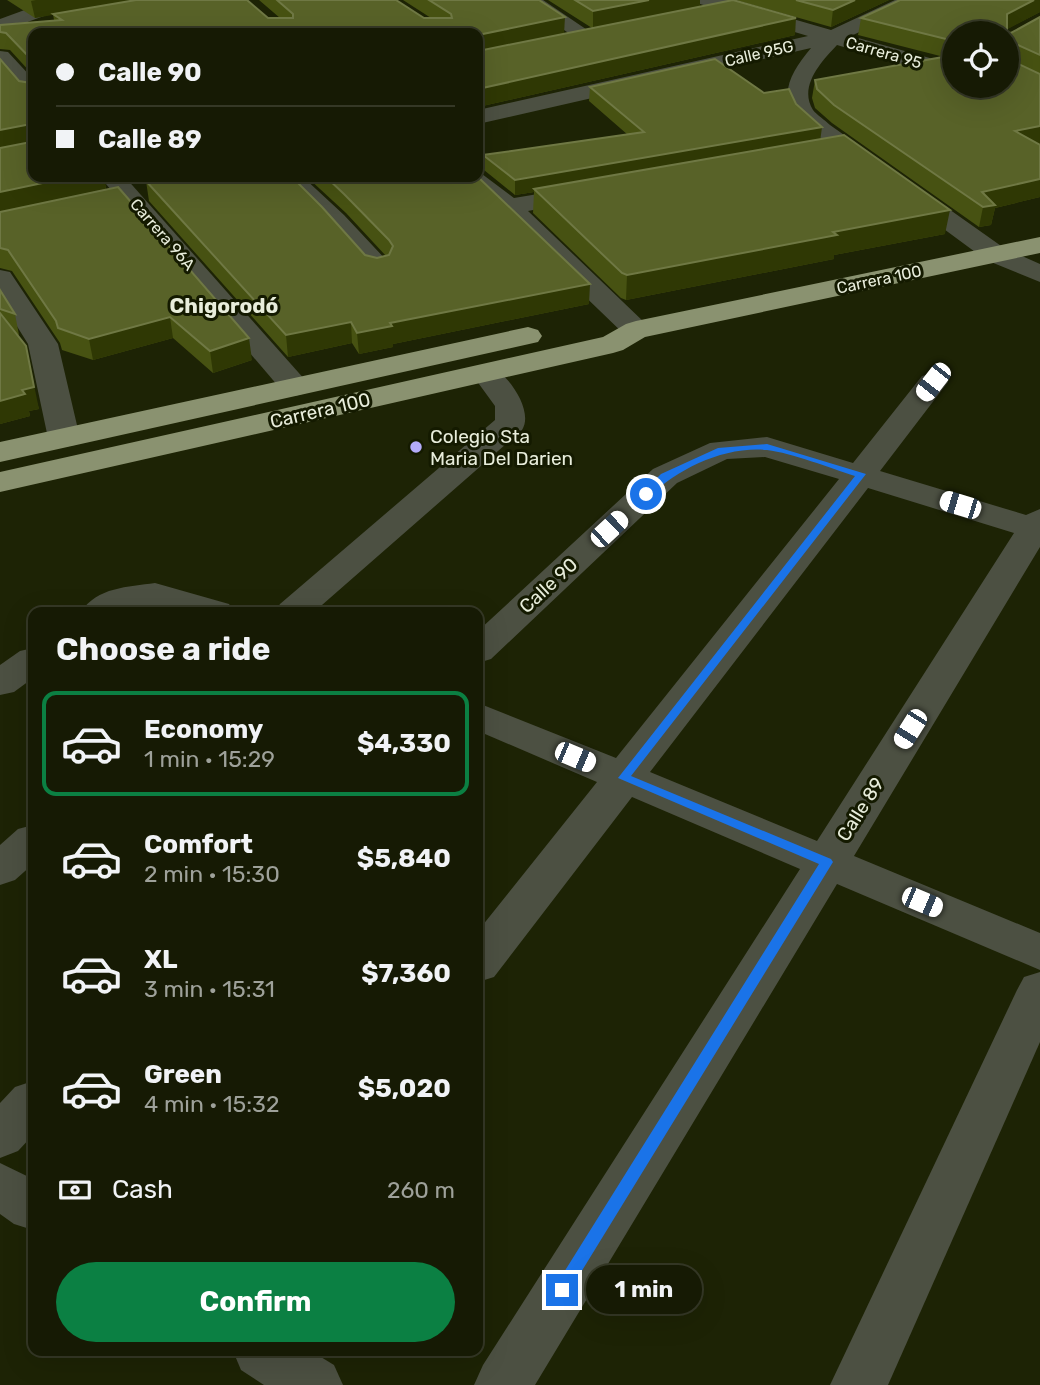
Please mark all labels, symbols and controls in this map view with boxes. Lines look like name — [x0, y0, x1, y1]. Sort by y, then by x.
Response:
map controls — [942, 21, 1019, 98]
button: locate — [942, 21, 1019, 98]
street label: Carrera 95 — [844, 33, 924, 72]
street label: Calle 95G — [723, 36, 795, 71]
text: Calle 90 — [98, 57, 202, 88]
text: Calle 89 — [98, 124, 202, 155]
street label: Carrera 96A — [126, 195, 199, 274]
street label: Carrera 100 — [835, 261, 923, 298]
district label: Chigorodó — [170, 293, 278, 318]
car — [912, 359, 955, 405]
street label: Carrera 100 — [268, 388, 373, 433]
place label: Colegio Sta Maria Del Darien — [430, 425, 573, 470]
marker: Colegio Sta Maria Del Darien — [408, 439, 424, 455]
route start — [630, 478, 662, 510]
car — [937, 489, 984, 521]
car — [587, 507, 632, 551]
street label: Calle 90 — [515, 553, 582, 618]
text: Choose a ride — [56, 630, 270, 668]
car — [890, 706, 931, 752]
icon: car — [60, 712, 123, 775]
text: Economy — [144, 714, 263, 745]
text: $4,330 — [357, 728, 451, 759]
car — [552, 739, 599, 775]
text: 1 min · 15:29 — [144, 745, 275, 773]
street label: Calle 89 — [832, 773, 889, 845]
icon: car — [60, 827, 123, 890]
text: Comfort — [144, 829, 253, 860]
text: $5,840 — [357, 843, 451, 874]
text: 2 min · 15:30 — [144, 860, 280, 888]
car — [899, 884, 946, 920]
icon: car — [60, 942, 123, 1005]
text: XL — [144, 944, 177, 975]
text: $7,360 — [361, 958, 451, 989]
text: 3 min · 15:31 — [144, 975, 275, 1003]
icon: car — [60, 1057, 123, 1120]
text: Green — [144, 1059, 222, 1090]
text: $5,020 — [358, 1073, 451, 1104]
text: 4 min · 15:32 — [144, 1090, 279, 1118]
icon: cash — [56, 1171, 94, 1209]
text: Cash — [112, 1174, 173, 1205]
text: 260 m — [387, 1176, 455, 1204]
button: Confirm — [56, 1262, 455, 1342]
callout: 1 min — [586, 1266, 702, 1314]
route end — [546, 1274, 578, 1306]
text: 1 min — [615, 1275, 673, 1303]

